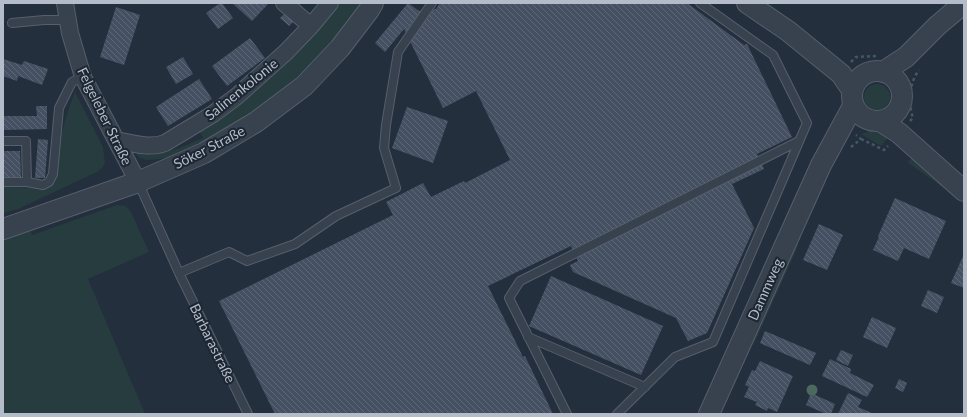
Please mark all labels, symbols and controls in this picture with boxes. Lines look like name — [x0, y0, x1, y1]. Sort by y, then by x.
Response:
street label: Salinenkolonie — [201, 55, 281, 123]
street label: Felgeleber Straße — [74, 64, 136, 168]
street label: Söker Straße — [171, 122, 247, 172]
street label: Dammweg — [744, 255, 786, 323]
street label: Barbarastraße — [186, 300, 240, 386]

